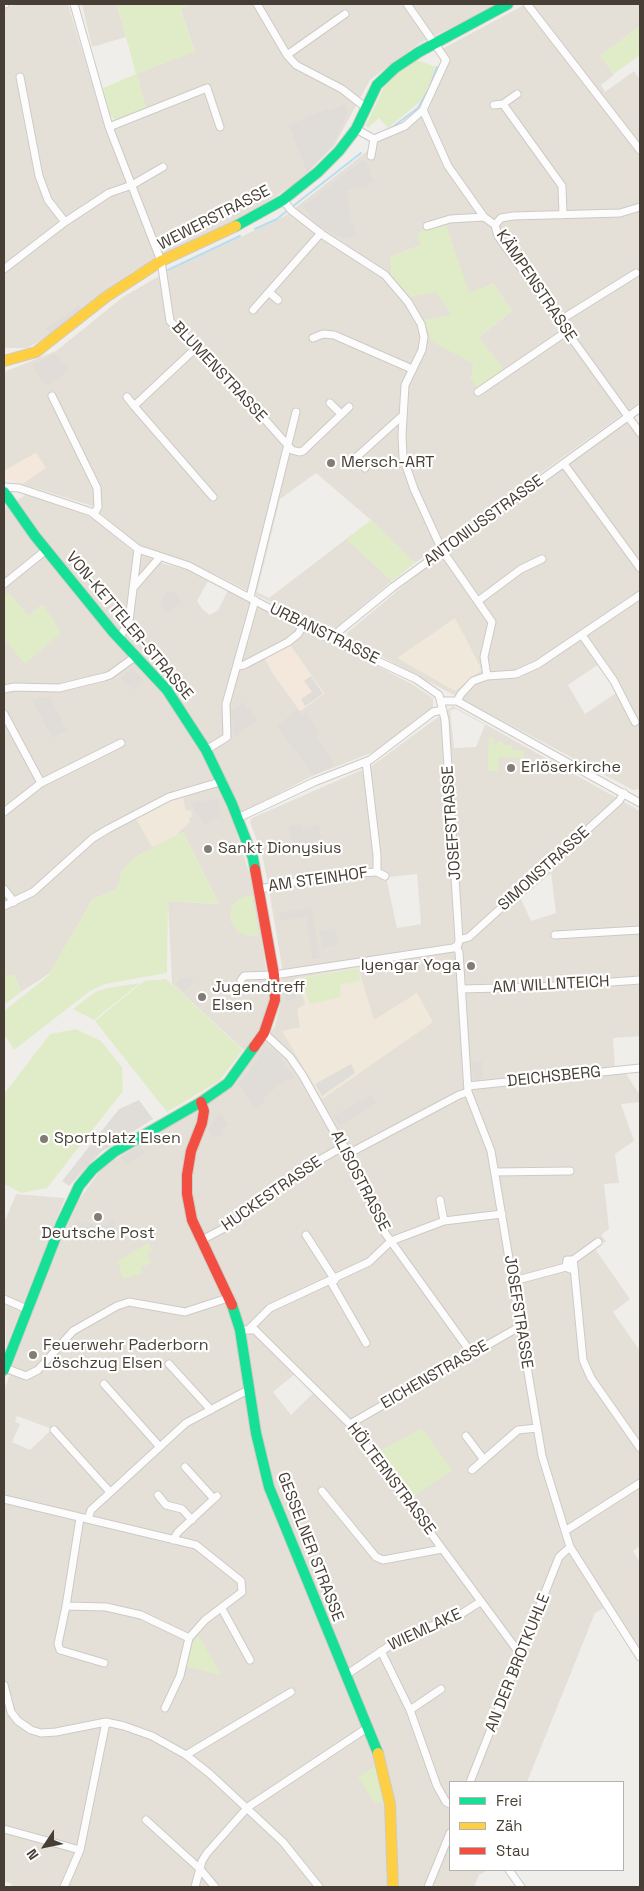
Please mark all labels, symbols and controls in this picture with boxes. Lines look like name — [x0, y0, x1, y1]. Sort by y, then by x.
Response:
street label: WEWERSTRASSE — [155, 181, 273, 255]
street label: KÄMPENSTRASSE — [492, 227, 580, 345]
street label: BLUMENSTRASSE — [167, 318, 271, 426]
place label: Mersch-ART — [341, 453, 434, 473]
marker: Mersch-ART — [325, 457, 337, 469]
street label: ANTONIUSSTRASSE — [421, 471, 547, 571]
street label: VON-KETTELER-STRASSE — [61, 548, 197, 704]
street label: URBANSTRASSE — [266, 599, 382, 669]
place label: Erlöserkirche — [521, 758, 621, 778]
marker: Erlöserkirche — [505, 762, 517, 774]
street label: JOSEFSTRASSE — [438, 765, 466, 881]
street label: SIMONSTRASSE — [494, 823, 594, 915]
place label: Sankt Dionysius — [218, 839, 341, 859]
marker: Sankt Dionysius — [202, 843, 214, 855]
street label: AM STEINHOF — [267, 864, 369, 896]
place label: Iyengar Yoga — [361, 956, 461, 976]
marker: Iyengar Yoga — [465, 960, 477, 972]
street label: AM WILLNTEICH — [492, 972, 610, 998]
place label: Jugendtreff Elsen — [212, 978, 305, 1016]
marker: Jugendtreff Elsen — [196, 991, 208, 1003]
street label: DEICHSBERG — [506, 1063, 602, 1091]
street label: ALISOSTRASSE — [326, 1127, 394, 1235]
place label: Sportplatz Elsen — [54, 1129, 181, 1149]
marker: Sportplatz Elsen — [38, 1133, 50, 1145]
street label: HUCKESTRASSE — [218, 1152, 326, 1236]
marker: Deutsche Post — [92, 1211, 104, 1223]
place label: Deutsche Post — [41, 1224, 155, 1244]
street label: JOSEFSTRASSE — [500, 1254, 536, 1370]
place label: Feuerwehr Paderborn Löschzug Elsen — [43, 1336, 209, 1374]
street label: EICHENSTRASSE — [378, 1336, 492, 1414]
marker: Feuerwehr Paderborn Löschzug Elsen — [27, 1349, 39, 1361]
street label: HÖLTERNSTRASSE — [343, 1419, 439, 1539]
street label: GESSELNER STRASSE — [273, 1470, 347, 1624]
street label: AN DER BROTKUHLE — [481, 1591, 555, 1735]
street label: WIEMLAKE — [385, 1605, 465, 1655]
legend — [449, 1781, 624, 1871]
text: Frei — [496, 1791, 522, 1810]
text: Zäh — [496, 1816, 522, 1835]
north arrow — [20, 1821, 70, 1871]
text: Stau — [496, 1841, 530, 1860]
text: N — [22, 1845, 43, 1863]

